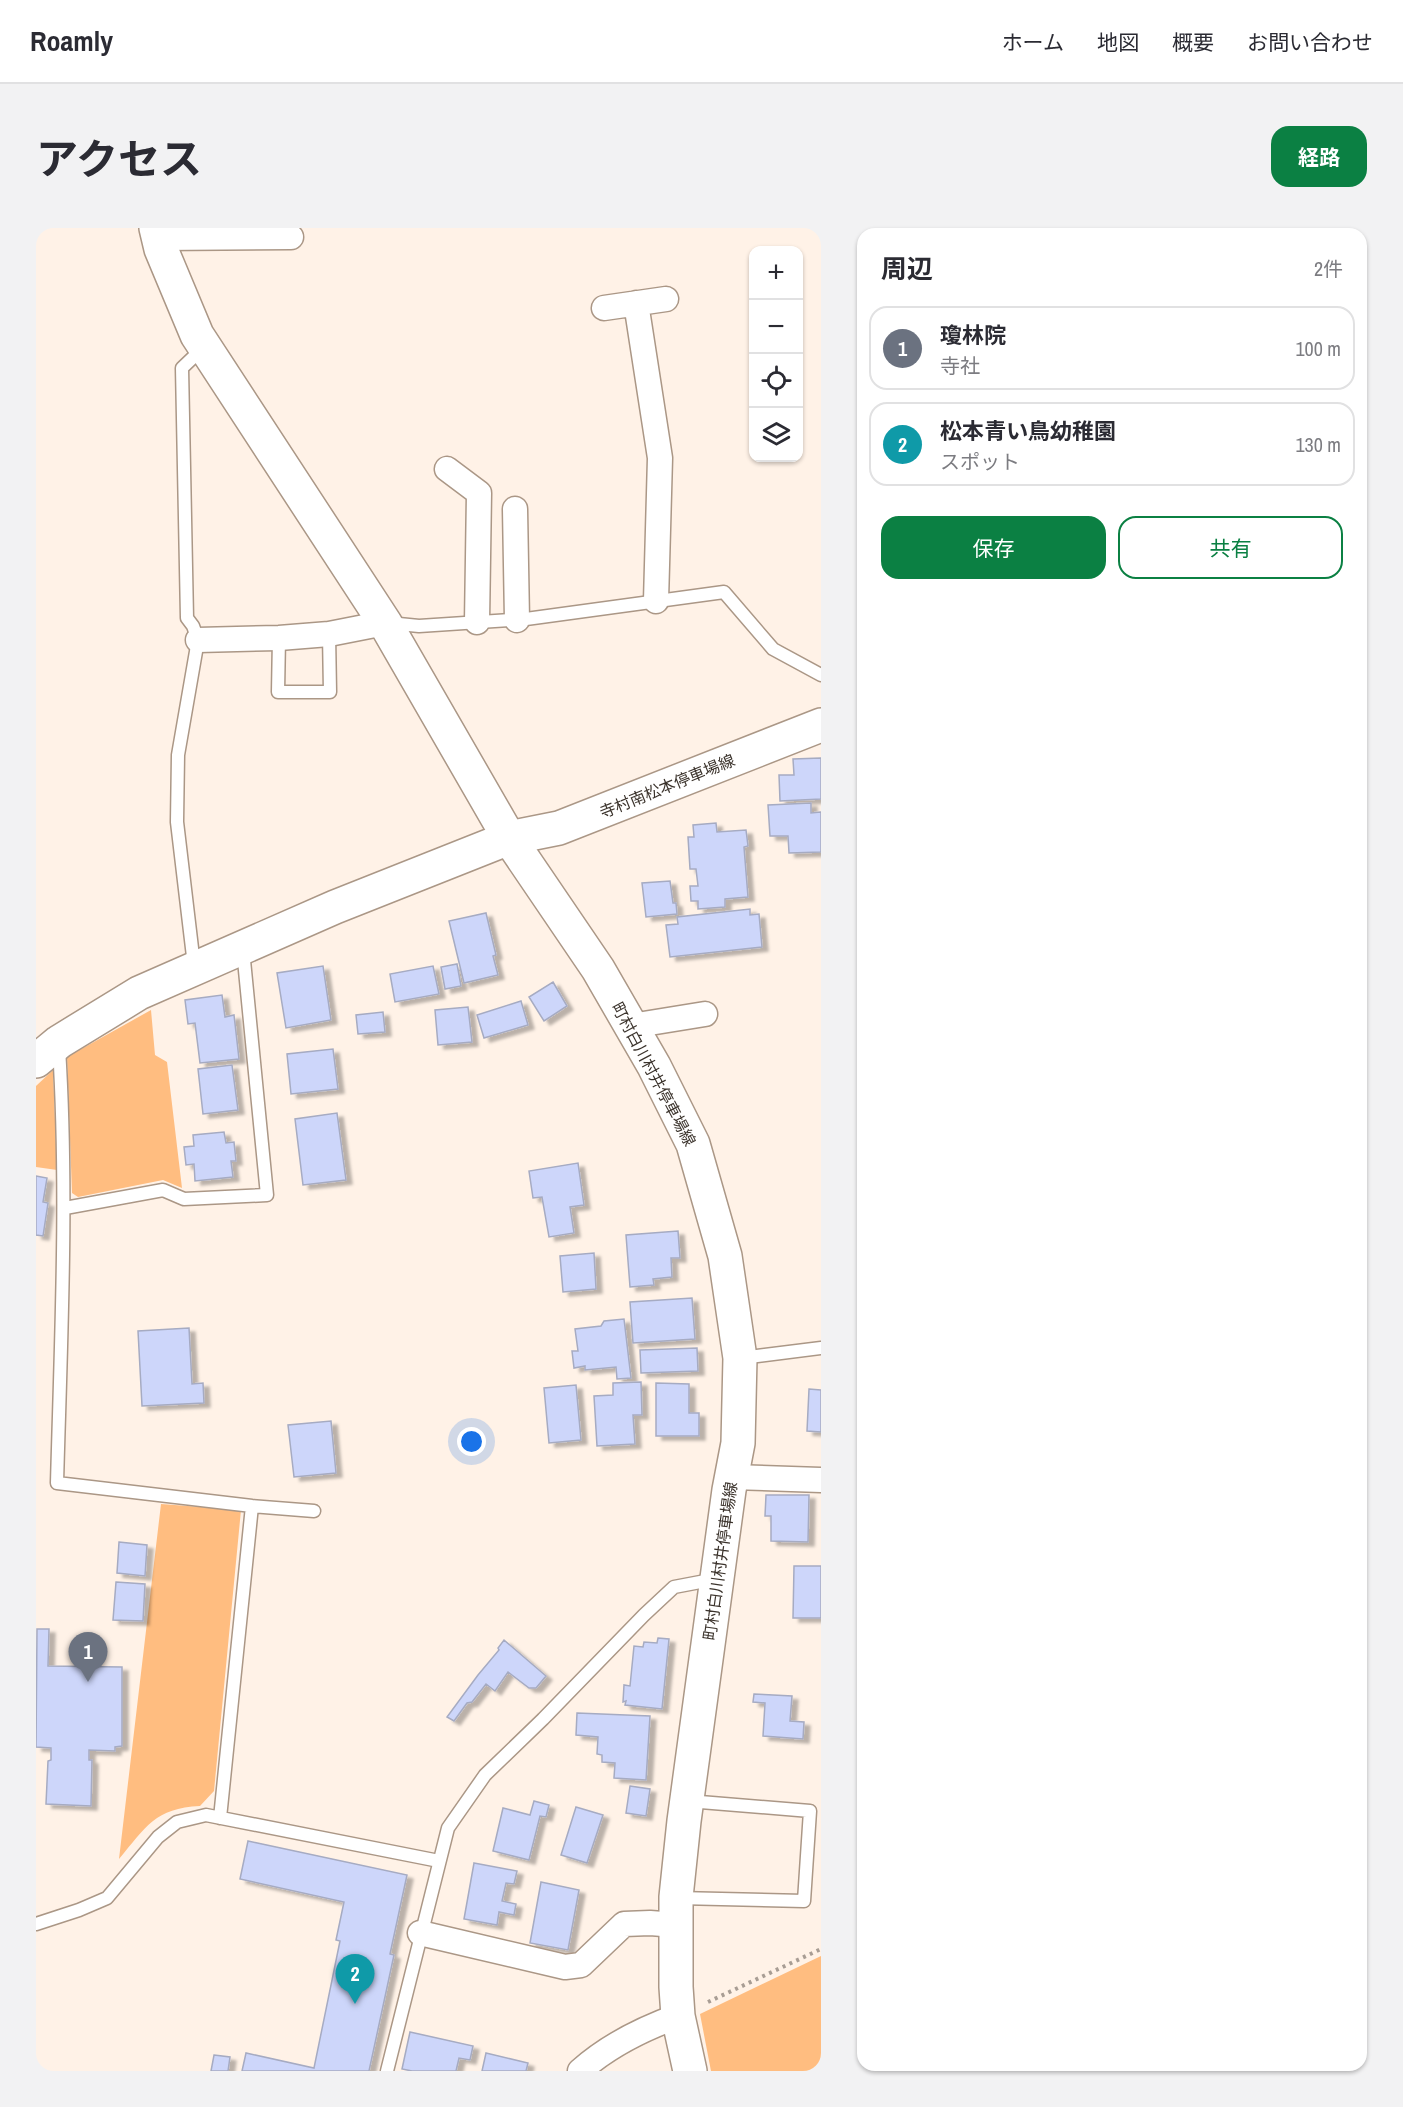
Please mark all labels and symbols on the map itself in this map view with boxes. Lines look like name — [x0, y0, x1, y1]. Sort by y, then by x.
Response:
street label: 寺村南松本停車場線 — [596, 749, 738, 823]
street label: 町村白川村井停車場線 — [607, 998, 701, 1150]
your location — [457, 1427, 486, 1456]
street label: 町村白川村井停車場線 — [698, 1480, 742, 1642]
pin: 1 — [68, 1632, 108, 1682]
pin: 2 — [336, 1954, 374, 2004]

